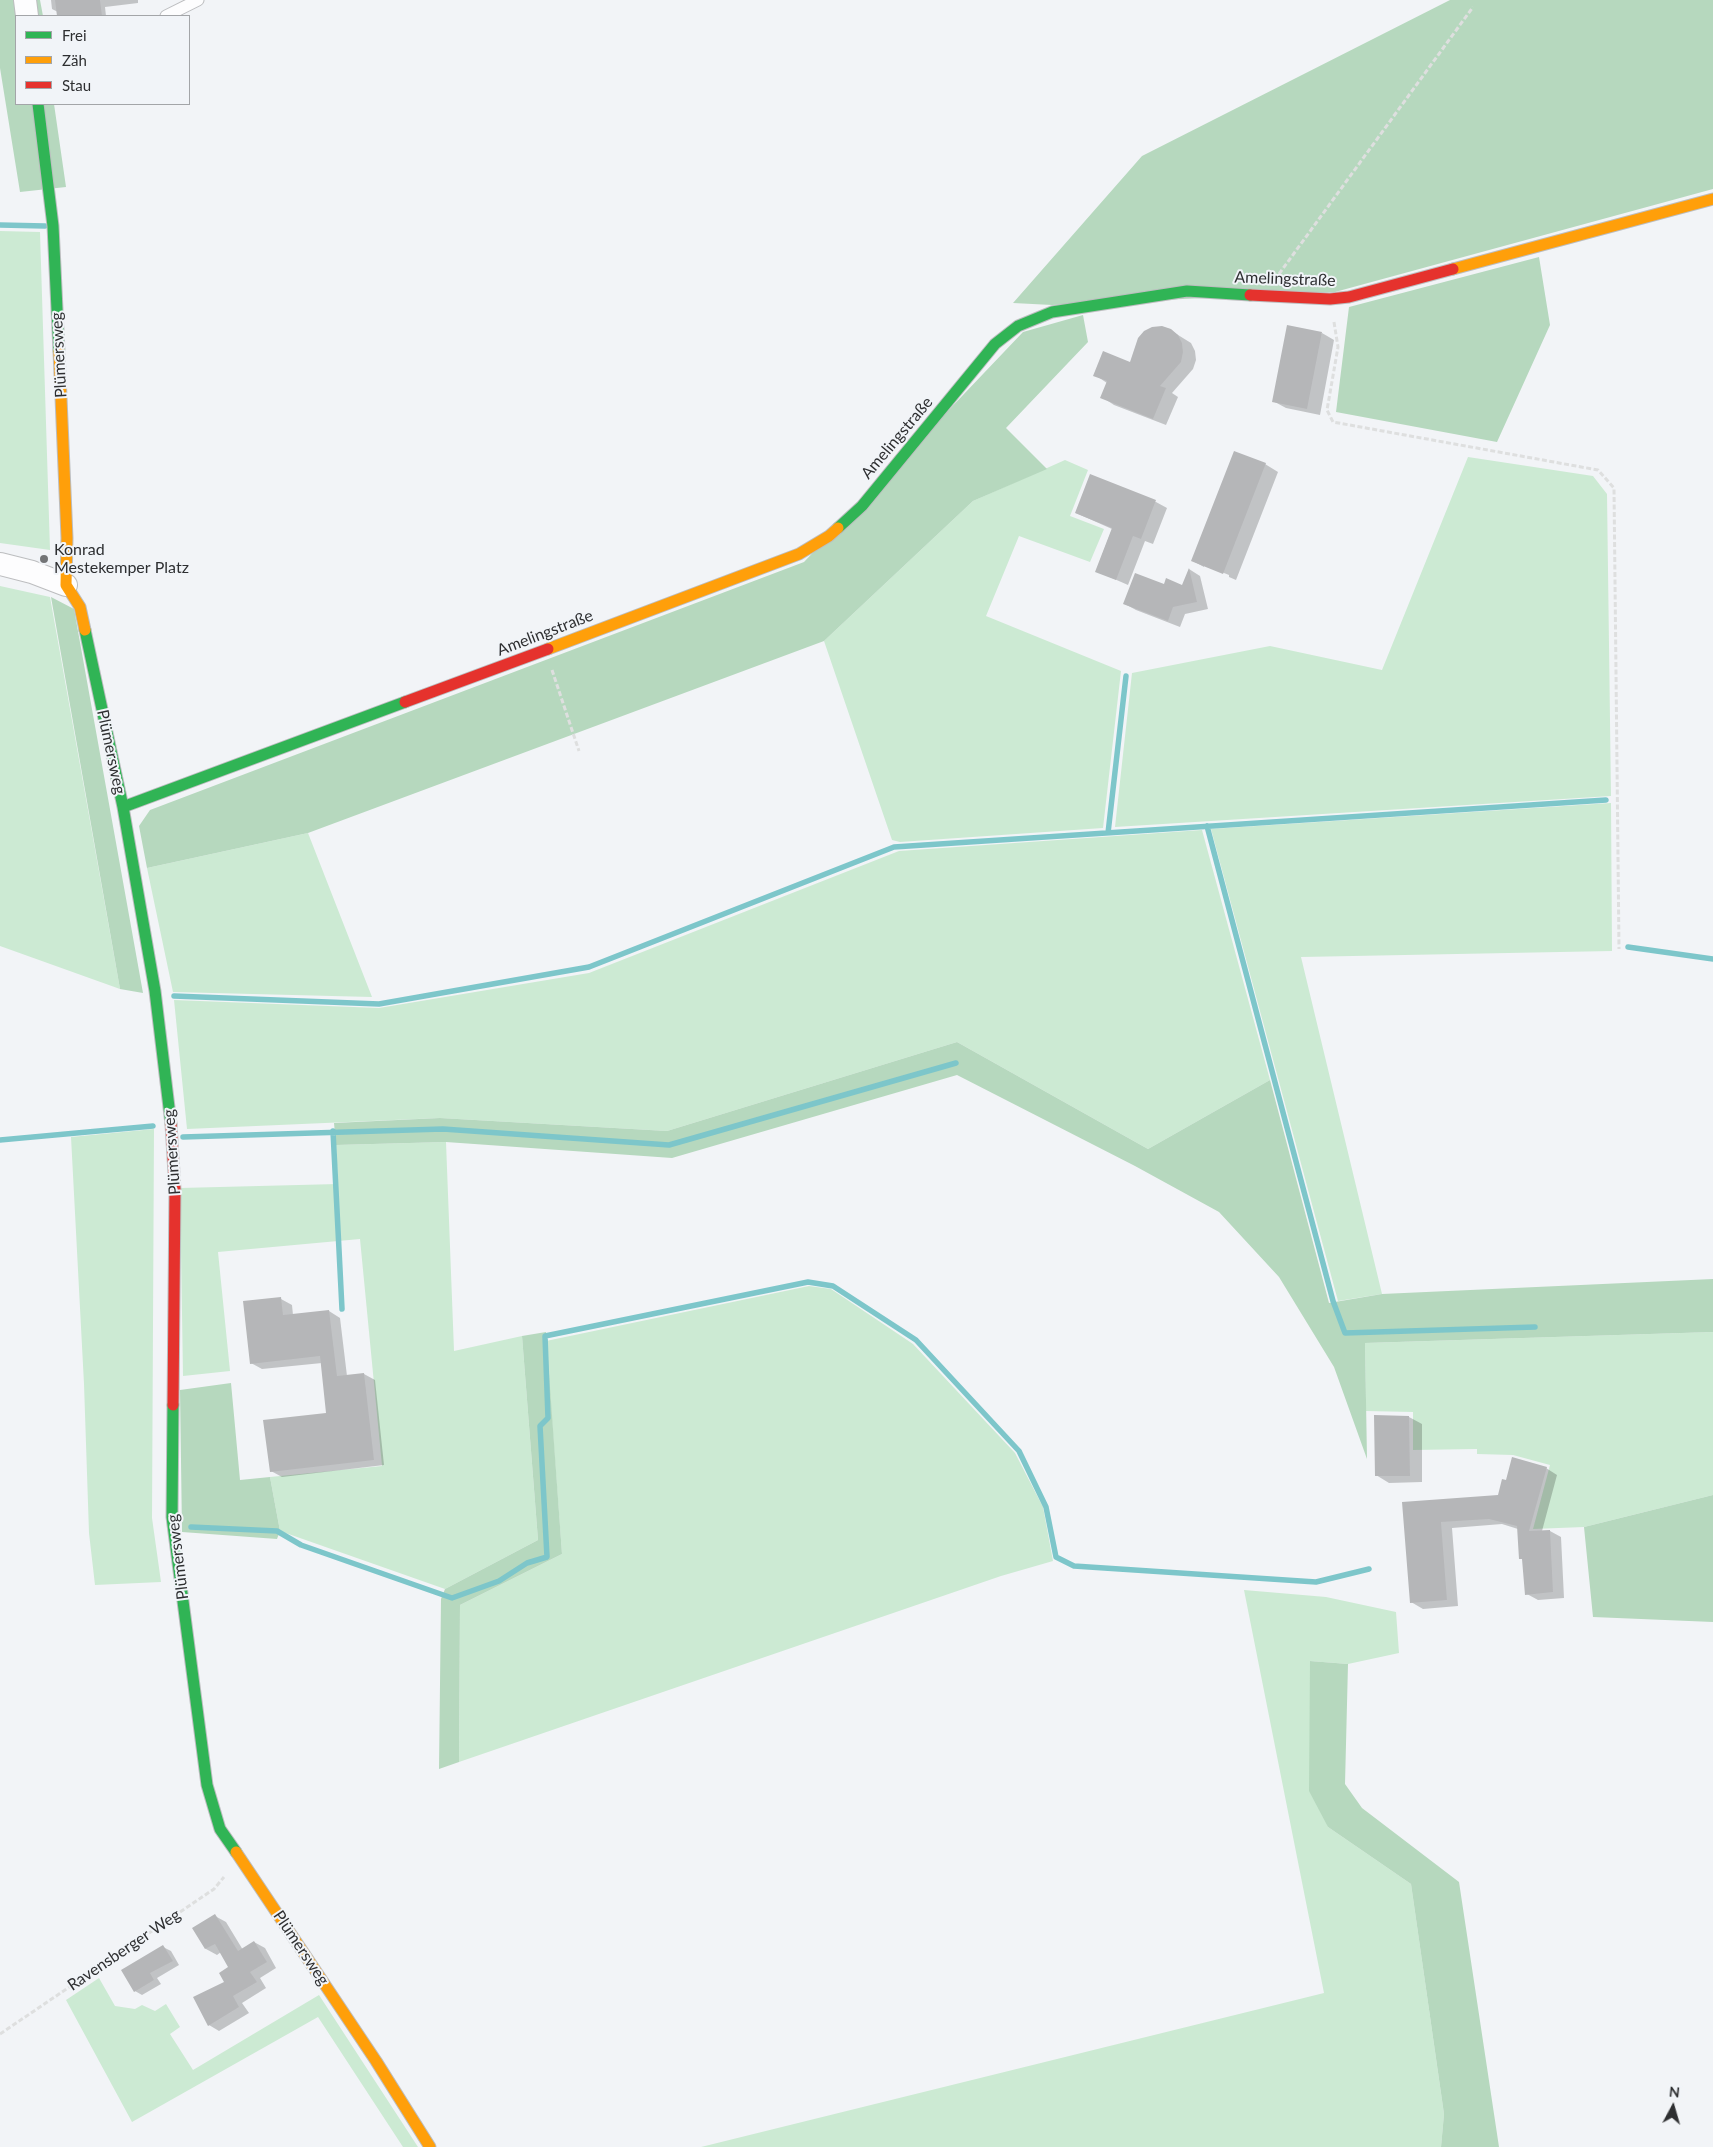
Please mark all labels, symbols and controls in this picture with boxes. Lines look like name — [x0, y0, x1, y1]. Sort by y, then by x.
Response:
legend — [15, 15, 190, 105]
text: Frei — [62, 26, 87, 44]
text: Zäh — [62, 51, 87, 69]
text: Stau — [62, 76, 91, 94]
street label: Amelingstraße — [1234, 268, 1336, 290]
street label: Plümersweg — [47, 312, 71, 398]
street label: Amelingstraße — [857, 393, 937, 483]
place label: Konrad Mestekemper Platz — [54, 540, 189, 578]
marker: Konrad Mestekemper Platz — [38, 553, 50, 565]
street label: Amelingstraße — [494, 606, 596, 660]
street label: Plümersweg — [93, 708, 129, 796]
street label: Plümersweg — [159, 1109, 185, 1195]
street label: Plümersweg — [163, 1513, 193, 1601]
street label: Ravensberger Weg — [64, 1905, 184, 1995]
street label: Plümersweg — [269, 1907, 333, 1989]
north arrow — [1648, 2082, 1698, 2132]
text: N — [1668, 2083, 1681, 2101]

